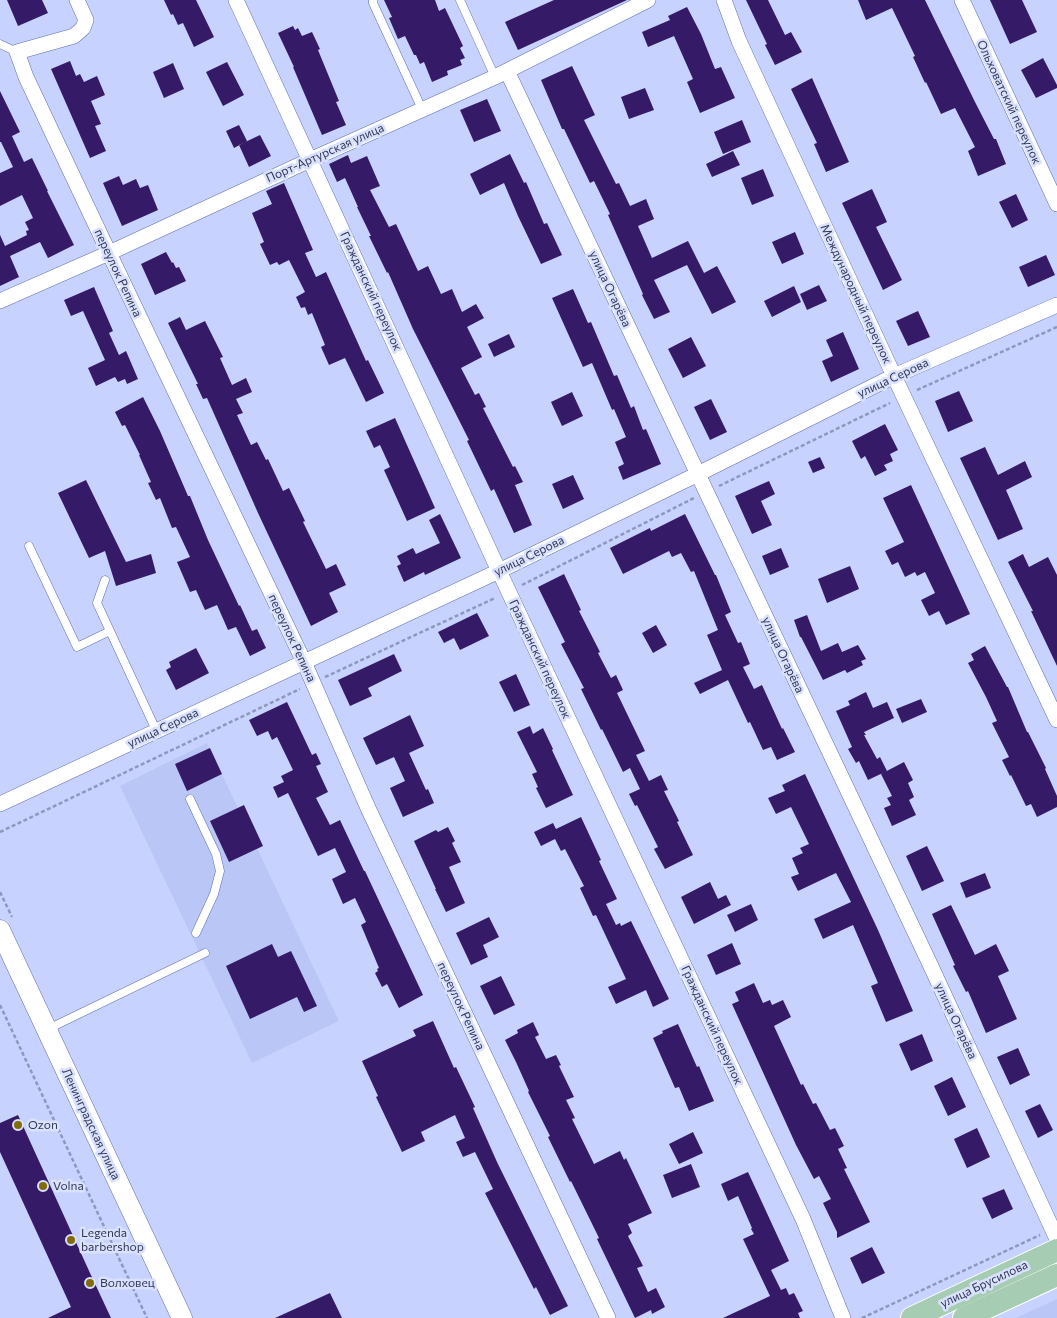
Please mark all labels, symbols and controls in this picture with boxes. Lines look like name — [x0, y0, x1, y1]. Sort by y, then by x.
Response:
street label: Ольховатский переулок — [974, 38, 1044, 166]
street label: Порт-Артурская улица — [264, 120, 386, 186]
street label: Международный переулок — [817, 222, 895, 366]
street label: переулок Репина — [91, 227, 145, 319]
street label: Гражданский переулок — [337, 229, 405, 353]
street label: улица Огарёва — [586, 249, 634, 329]
street label: улица Серова — [855, 355, 931, 401]
street label: улица Серова — [491, 533, 567, 579]
street label: переулок Репина — [265, 592, 319, 684]
street label: Гражданский переулок — [506, 597, 574, 721]
street label: улица Огарёва — [759, 615, 807, 695]
street label: улица Серова — [125, 705, 201, 751]
street label: переулок Репина — [434, 960, 488, 1052]
street label: Гражданский переулок — [678, 963, 746, 1087]
street label: улица Огарёва — [932, 981, 980, 1061]
street label: Ленинградская улица — [59, 1066, 123, 1182]
place label: Ozon — [28, 1118, 58, 1132]
marker: Ozon — [12, 1119, 24, 1131]
place label: Volna — [53, 1179, 84, 1193]
marker: Volna — [37, 1180, 49, 1192]
place label: Legenda barbershop — [81, 1226, 144, 1254]
marker: Legenda barbershop — [65, 1234, 77, 1246]
street label: улица Брусилова — [938, 1257, 1030, 1311]
place label: Волховец — [100, 1276, 155, 1290]
marker: Волховец — [84, 1277, 96, 1289]

